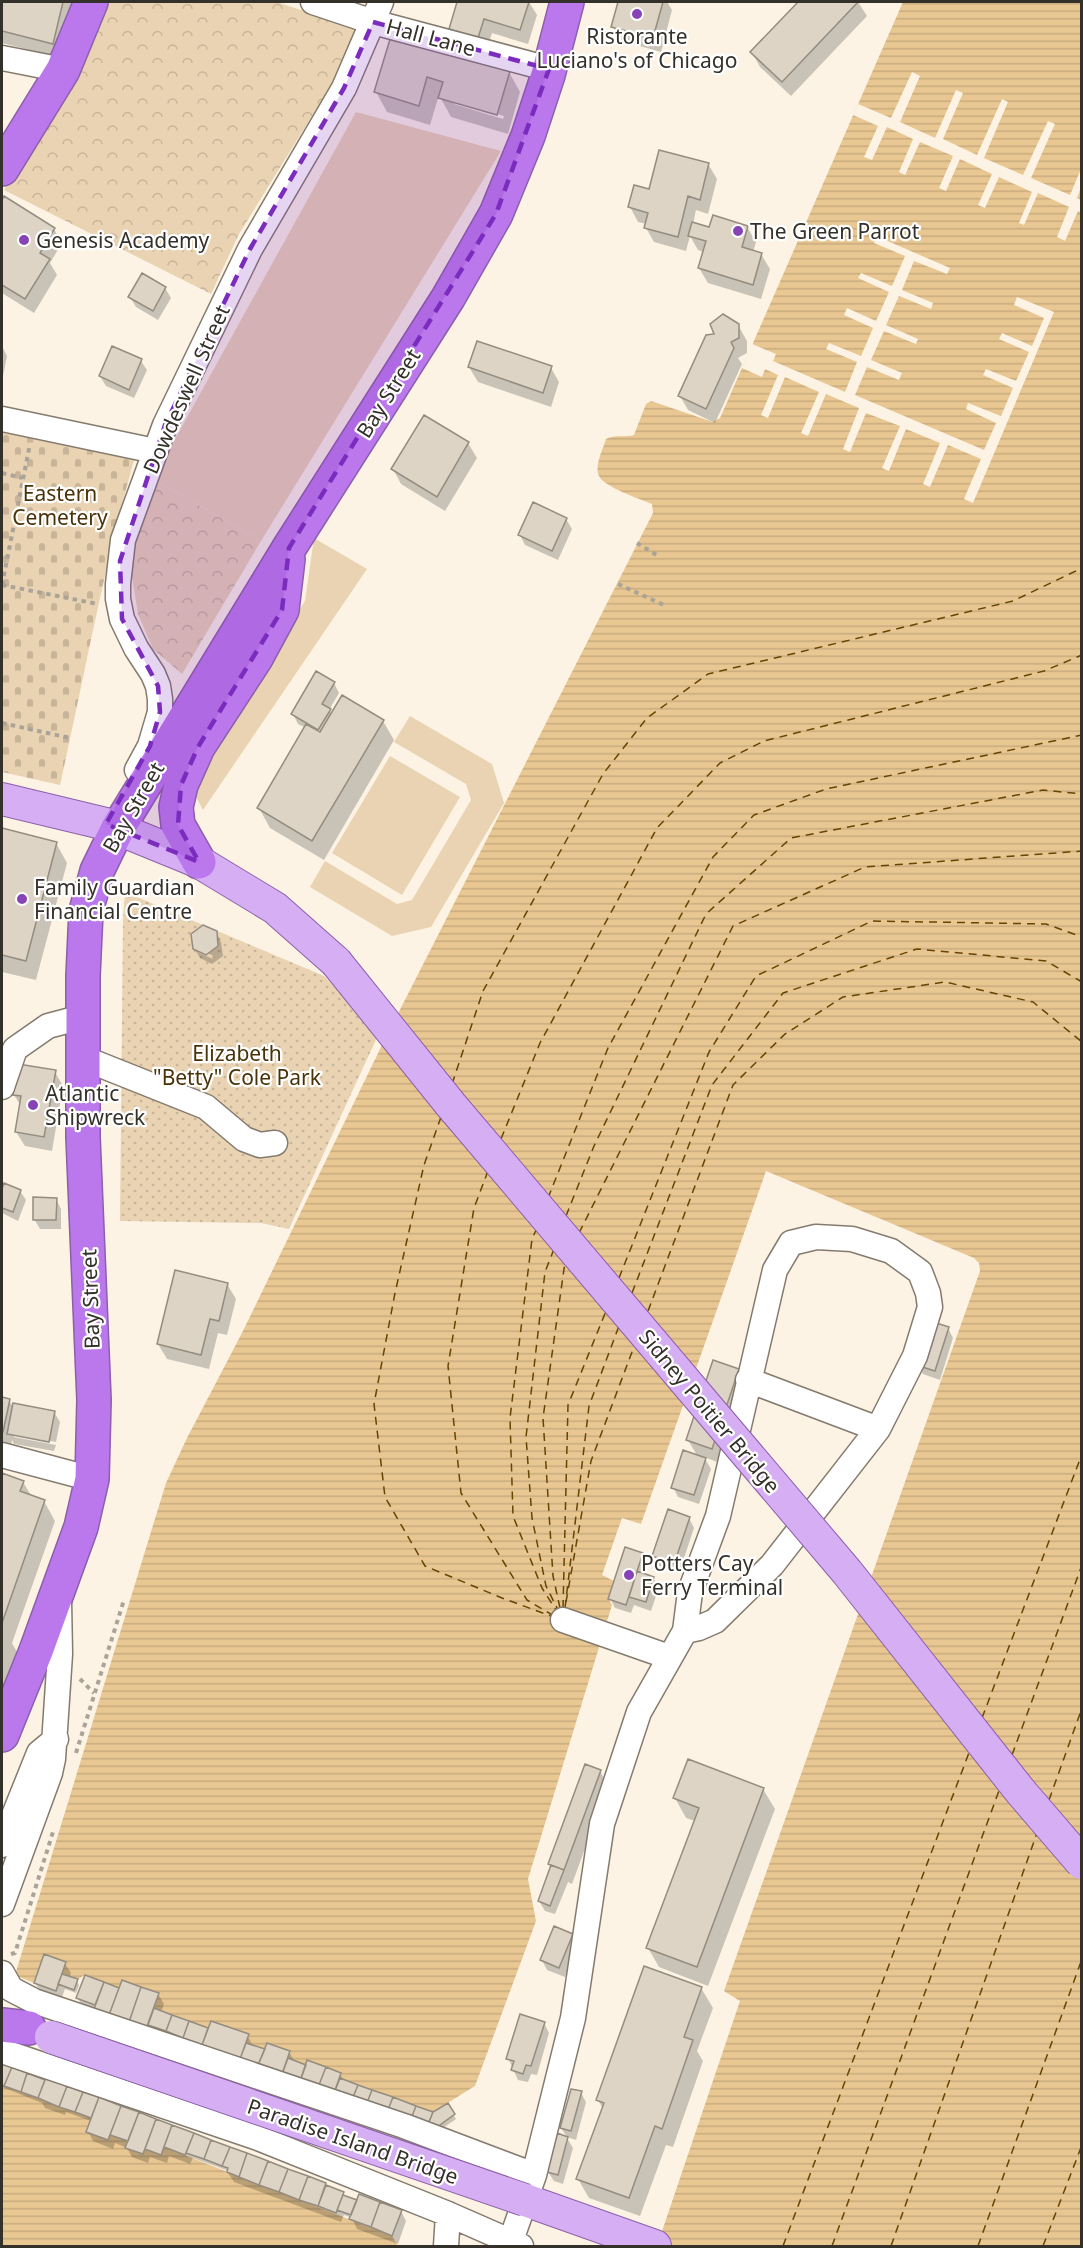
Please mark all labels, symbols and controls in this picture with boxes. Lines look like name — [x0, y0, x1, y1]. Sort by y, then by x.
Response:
marker: Ristorante Luciano's of Chicago — [630, 7, 644, 21]
street label: Hall Lane — [383, 12, 479, 62]
place label: Ristorante Luciano's of Chicago — [537, 22, 737, 74]
place label: The Green Parrot — [750, 217, 920, 245]
marker: The Green Parrot — [731, 224, 745, 238]
place label: Genesis Academy — [36, 226, 210, 254]
marker: Genesis Academy — [17, 233, 31, 247]
street label: Dowdeswell Street — [136, 300, 236, 478]
street label: Bay Street — [350, 343, 427, 443]
park label: Eastern Cemetery — [12, 479, 108, 531]
street label: Bay Street — [96, 756, 170, 857]
place label: Family Guardian Financial Centre — [34, 873, 195, 925]
marker: Family Guardian Financial Centre — [15, 892, 29, 906]
park label: Elizabeth "Betty" Cole Park — [153, 1039, 322, 1091]
place label: Atlantic Shipwreck — [45, 1079, 146, 1131]
marker: Atlantic Shipwreck — [26, 1098, 40, 1112]
street label: Bay Street — [74, 1248, 106, 1350]
street label: Sidney Poitier Bridge — [633, 1323, 787, 1499]
place label: Potters Cay Ferry Terminal — [641, 1549, 783, 1601]
marker: Potters Cay Ferry Terminal — [622, 1568, 636, 1582]
street label: Paradise Island Bridge — [244, 2092, 462, 2190]

